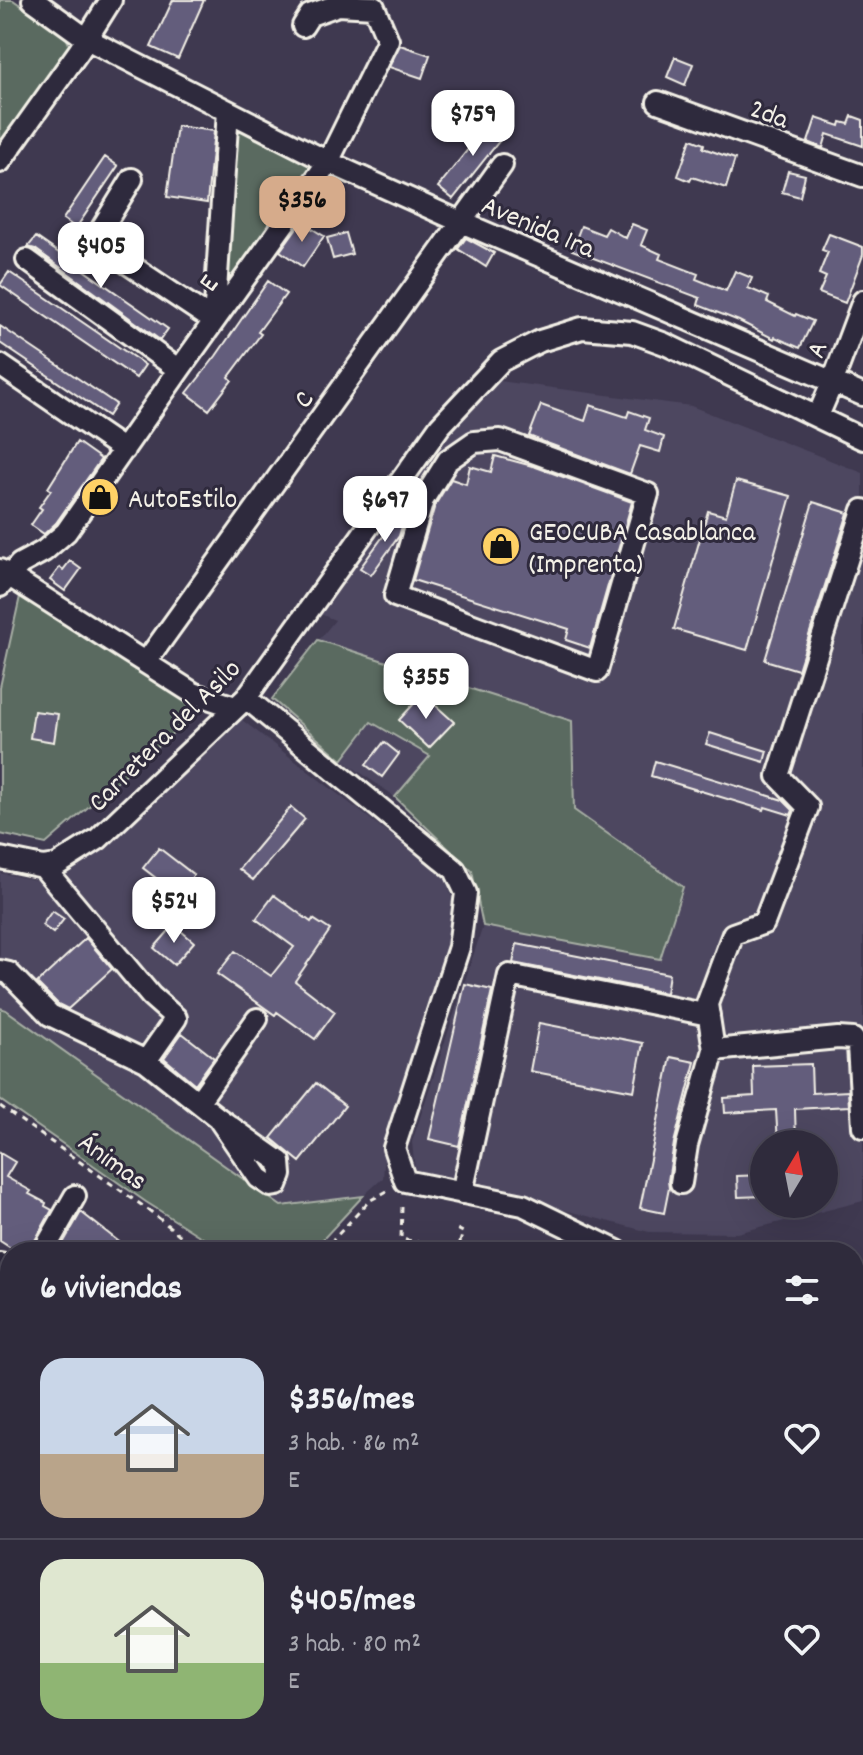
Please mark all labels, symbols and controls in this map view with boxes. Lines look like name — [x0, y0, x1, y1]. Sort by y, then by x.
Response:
pin: $759 — [426, 90, 520, 158]
street label: 2da — [743, 91, 794, 142]
text: $759 — [449, 97, 497, 134]
pin: $356 — [255, 176, 349, 244]
text: $356 — [277, 183, 327, 220]
street label: Avenida 1ra — [474, 188, 601, 272]
pin: $405 — [54, 222, 148, 290]
text: $405 — [76, 229, 126, 266]
street label: E — [191, 268, 231, 302]
street label: A — [798, 337, 841, 365]
street label: C — [286, 383, 326, 418]
shop icon: AutoEstilo — [79, 476, 121, 518]
pin: $697 — [338, 476, 432, 544]
place label: AutoEstilo — [128, 482, 237, 522]
text: $697 — [361, 483, 409, 520]
place label: GEOCUBA Casablanca (Imprenta) — [529, 515, 756, 587]
shop icon: GEOCUBA Casablanca (Imprenta) — [480, 525, 522, 567]
street label: Carretera del Asilo — [81, 652, 252, 823]
pin: $355 — [379, 653, 473, 721]
text: $355 — [402, 660, 450, 697]
pin: $524 — [127, 877, 221, 945]
text: $524 — [150, 884, 198, 921]
street label: Ánimas — [68, 1125, 154, 1203]
north arrow — [750, 1130, 838, 1218]
map controls — [750, 1130, 838, 1218]
text: 6 viviendas — [40, 1266, 182, 1315]
icon: filters — [780, 1268, 824, 1312]
text: $356/mes — [288, 1377, 415, 1426]
icon: home — [104, 1390, 200, 1486]
icon: heart — [780, 1416, 824, 1460]
text: 3 hab. · 86 m² — [288, 1426, 419, 1463]
text: E — [288, 1463, 300, 1500]
text: $405/mes — [288, 1578, 416, 1627]
icon: home — [104, 1591, 200, 1687]
icon: heart — [780, 1617, 824, 1661]
text: 3 hab. · 80 m² — [288, 1627, 421, 1664]
text: E — [288, 1664, 300, 1701]

